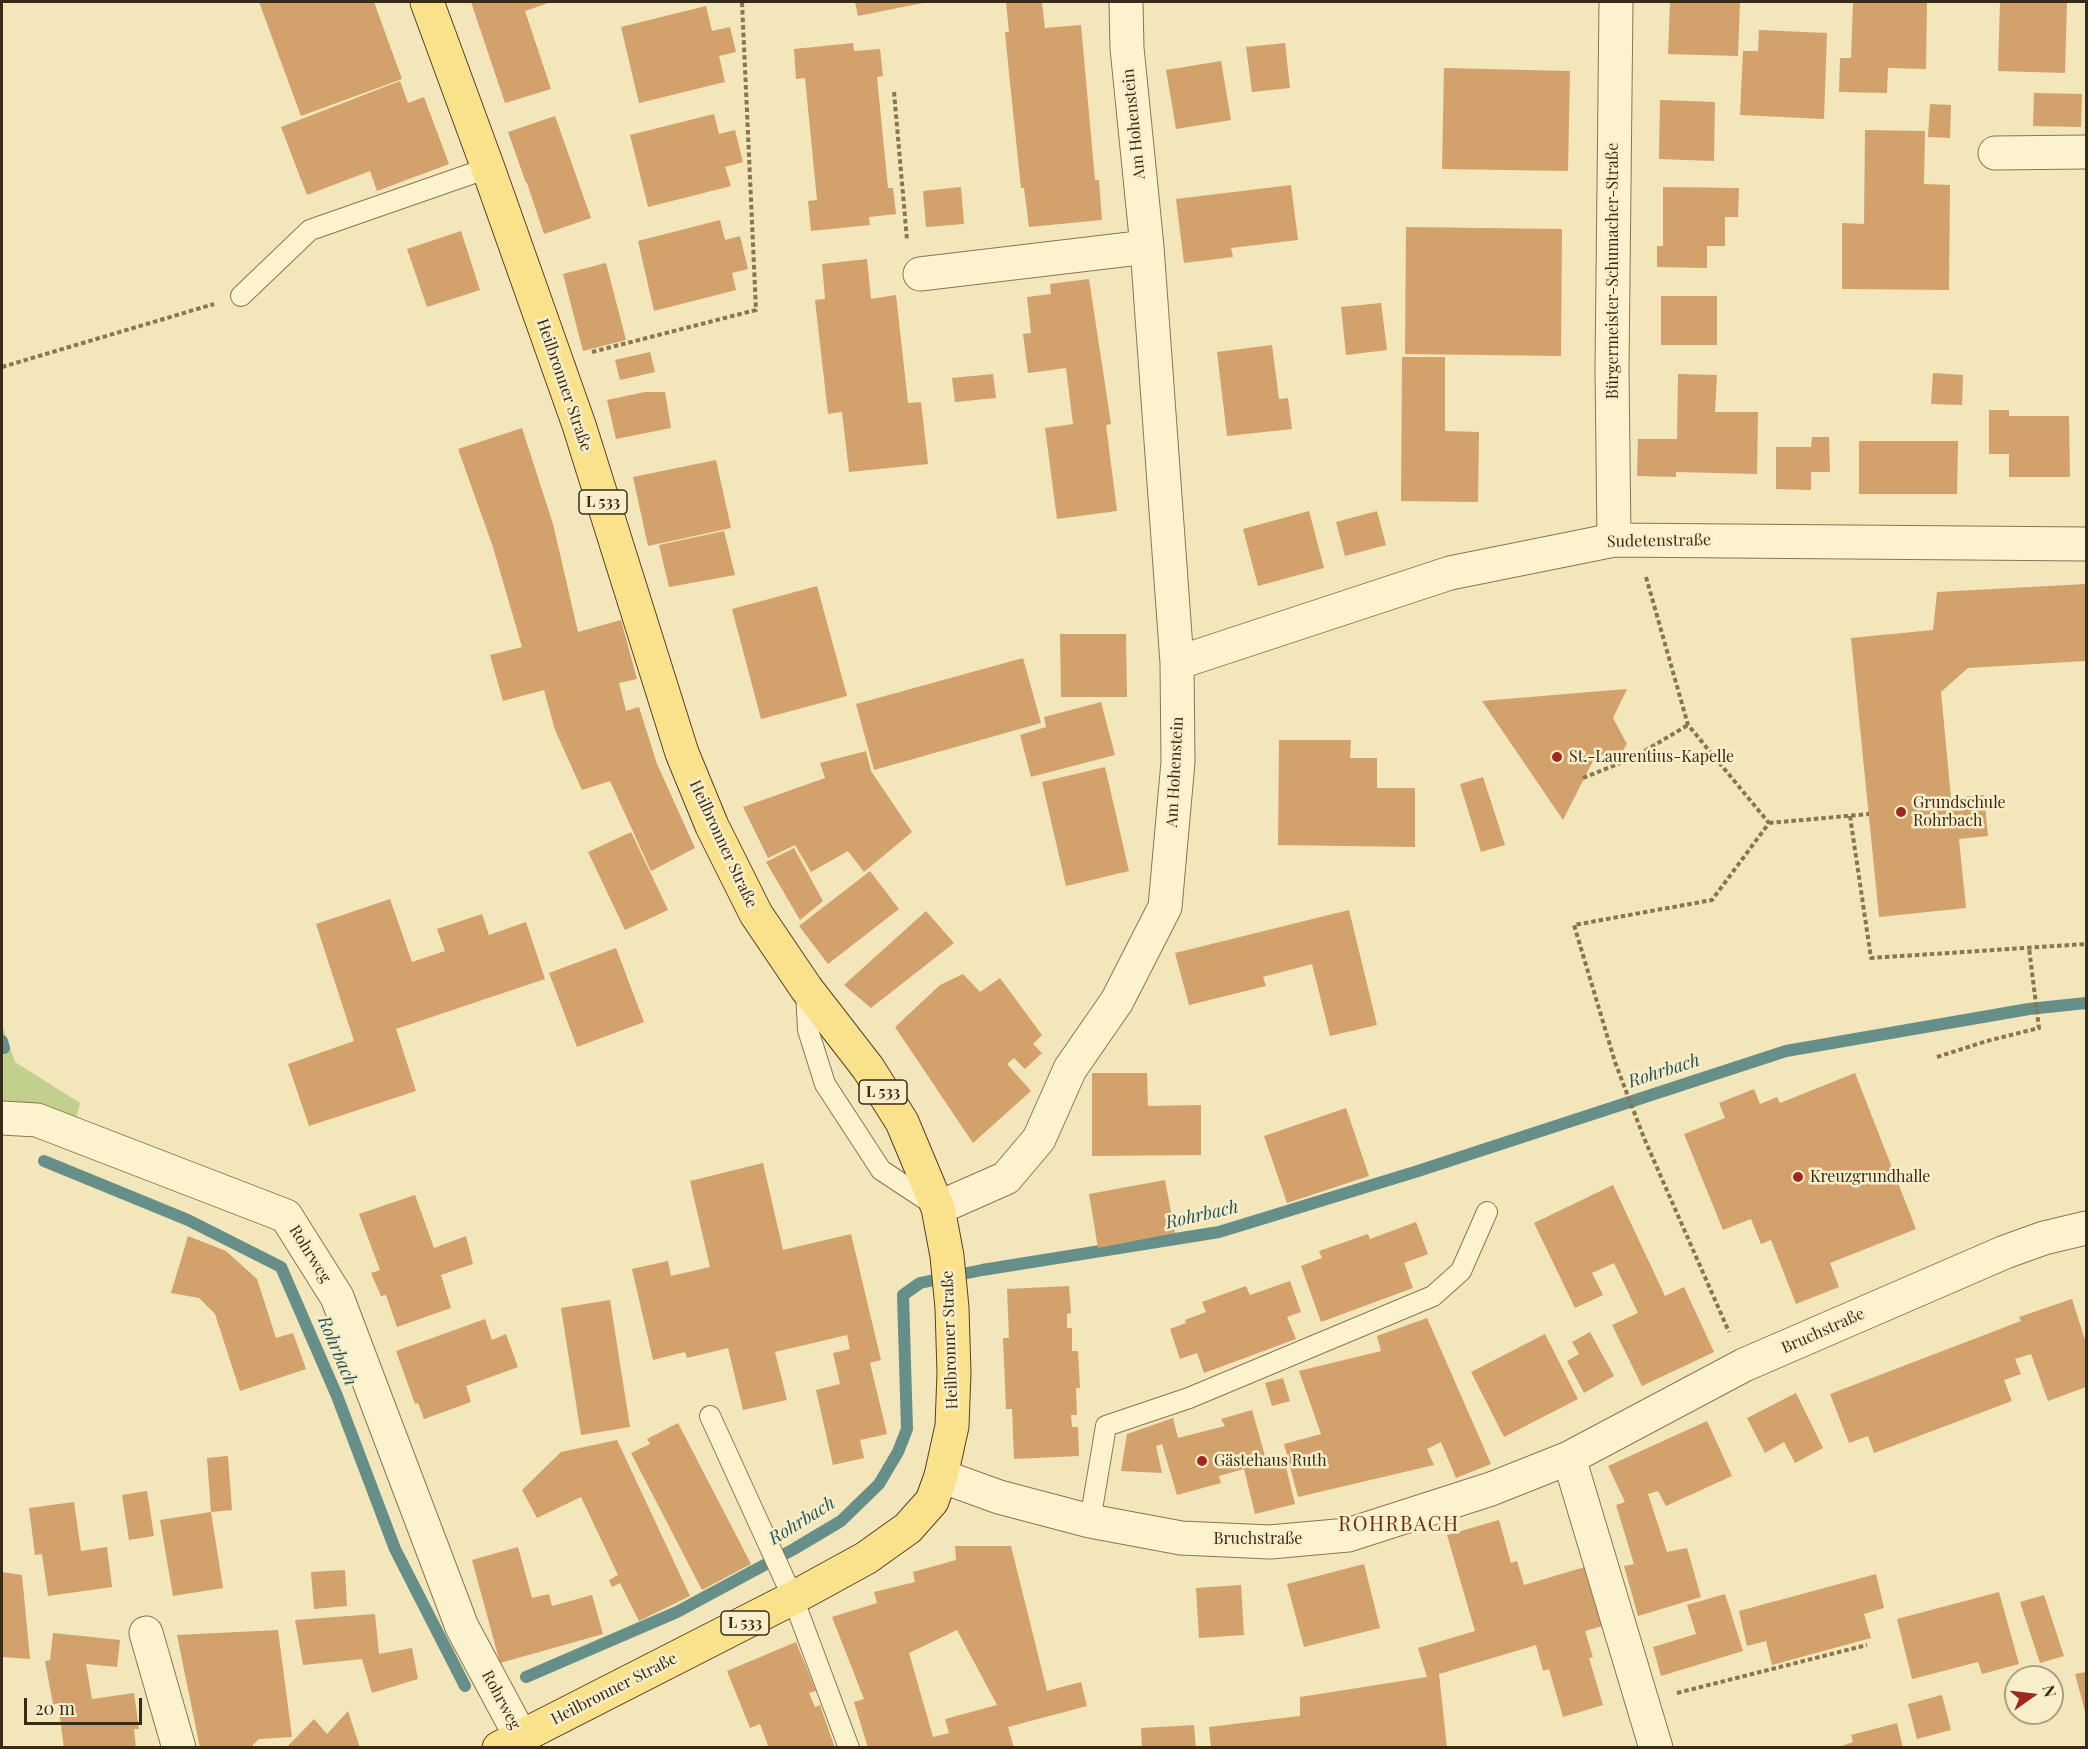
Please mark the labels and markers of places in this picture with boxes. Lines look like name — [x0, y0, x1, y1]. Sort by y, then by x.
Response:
place label: St.-Laurentius-Kapelle — [1569, 747, 1734, 767]
marker: St.-Laurentius-Kapelle — [1550, 750, 1564, 764]
place label: Grundschule Rohrbach — [1913, 793, 2006, 831]
marker: Grundschule Rohrbach — [1894, 805, 1908, 819]
place label: Kreuzgrundhalle — [1810, 1167, 1930, 1187]
marker: Kreuzgrundhalle — [1791, 1170, 1805, 1184]
place label: Gästehaus Ruth — [1214, 1451, 1327, 1471]
marker: Gästehaus Ruth — [1195, 1454, 1209, 1468]

